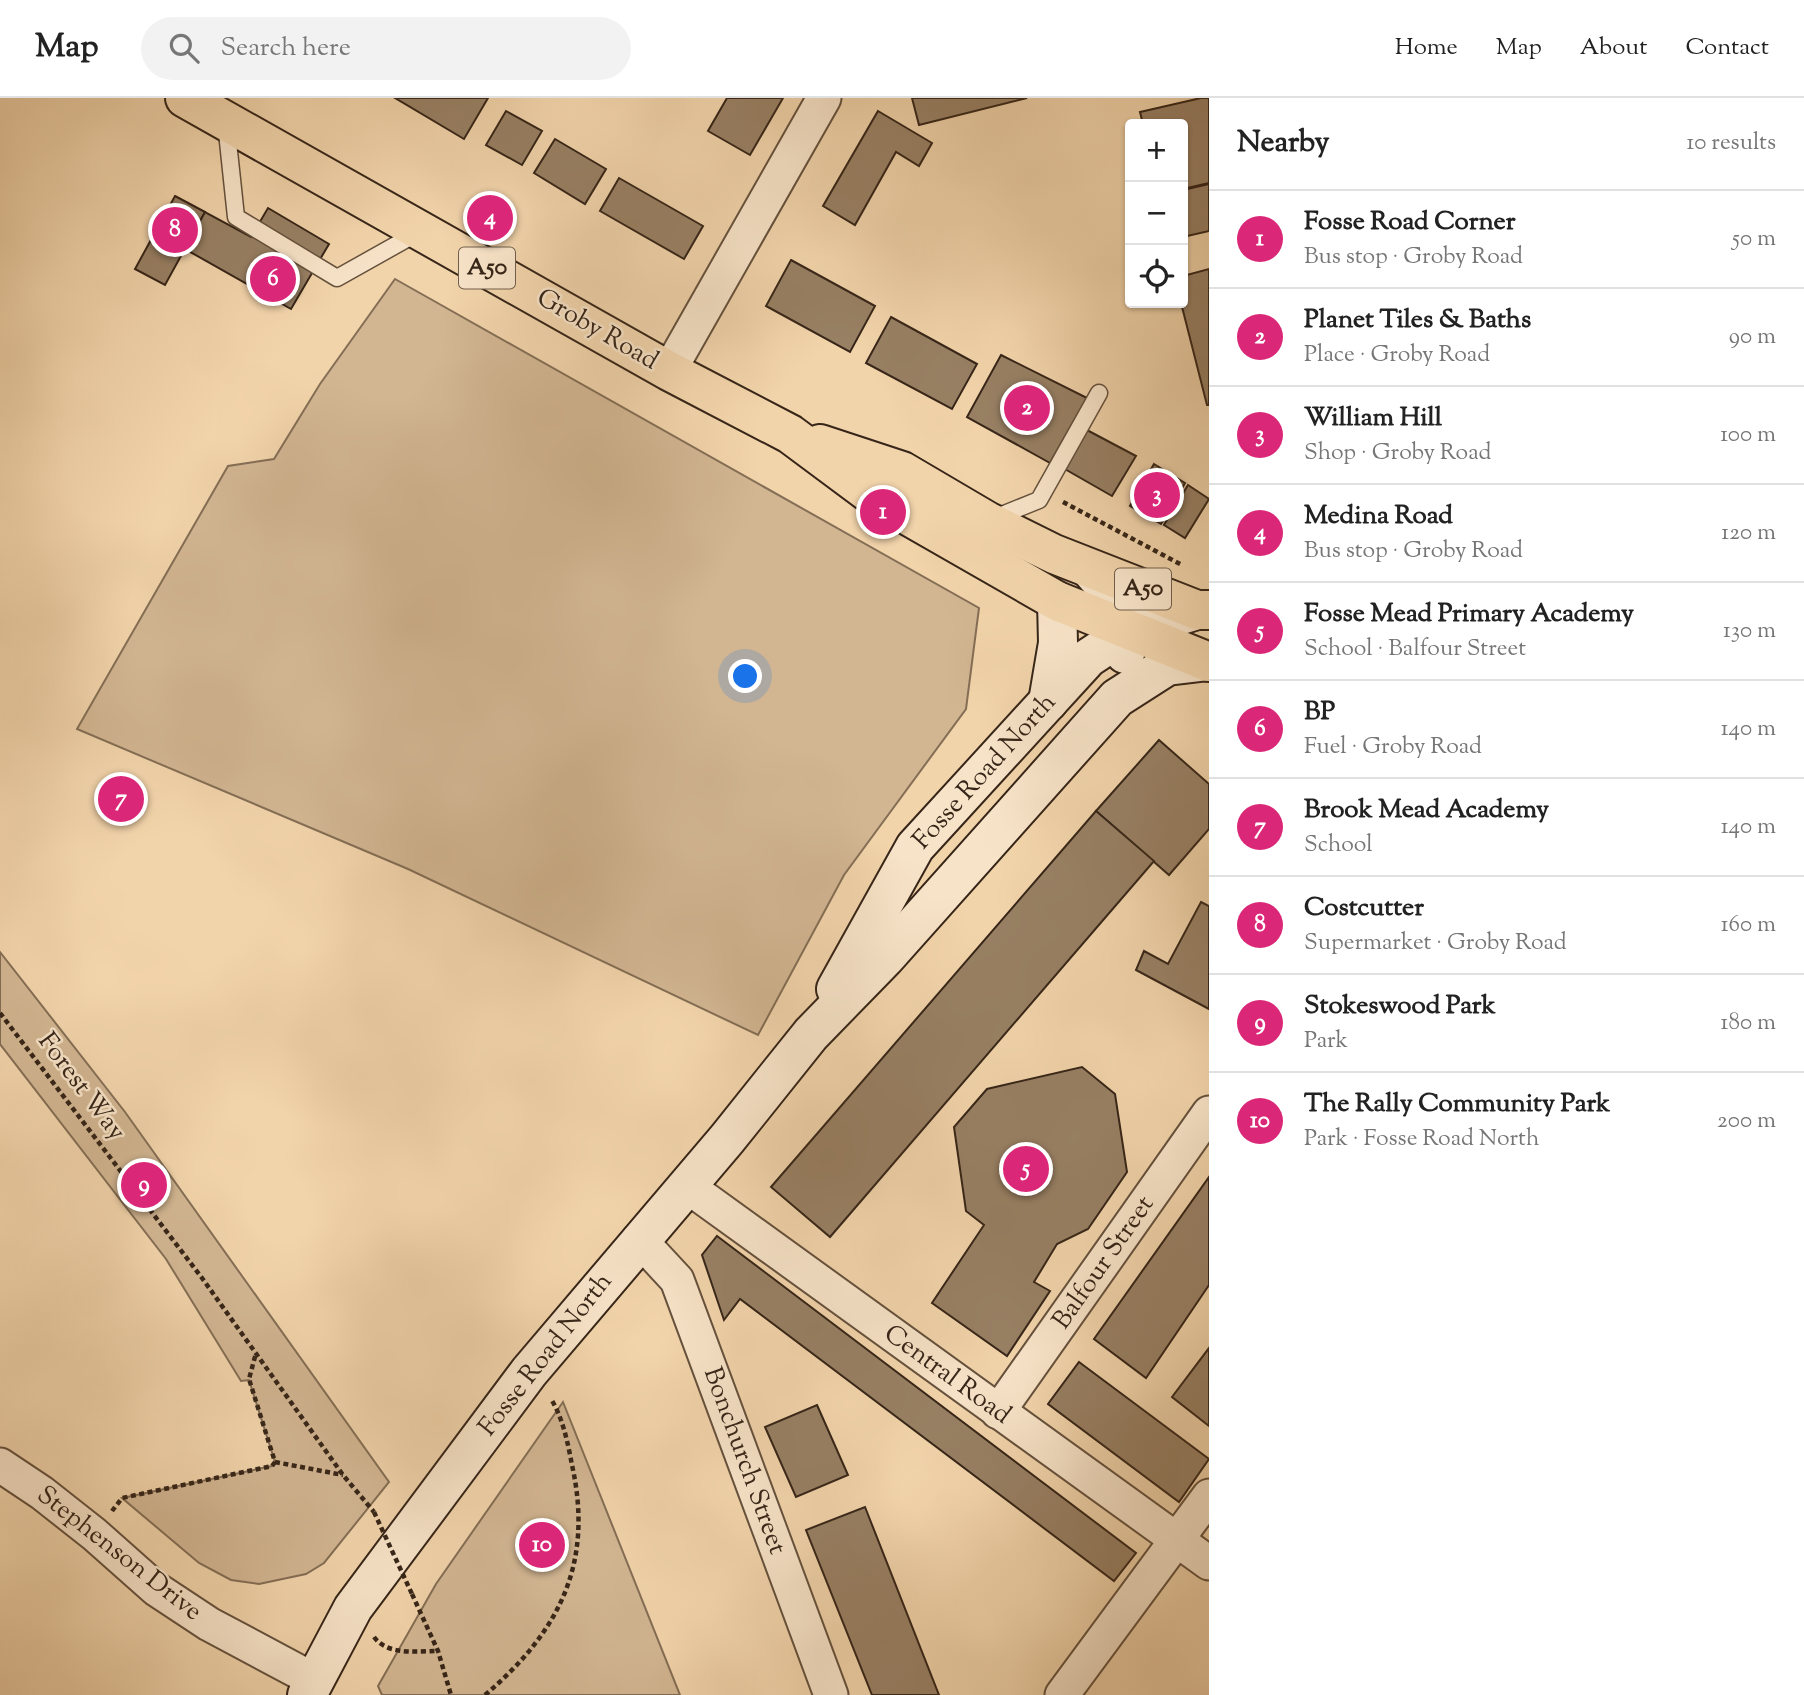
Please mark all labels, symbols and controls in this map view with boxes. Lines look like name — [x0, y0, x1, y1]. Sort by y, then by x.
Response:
search box — [141, 17, 631, 80]
text: Map — [35, 24, 99, 72]
icon: search — [165, 29, 203, 67]
text: Search here — [221, 30, 351, 67]
text: Home — [1395, 31, 1458, 65]
text: Map — [1496, 31, 1542, 65]
text: About — [1580, 31, 1647, 65]
text: Contact — [1685, 31, 1769, 65]
map controls — [1125, 119, 1188, 308]
button: + — [1125, 119, 1188, 182]
text: Nearby — [1237, 122, 1329, 165]
text: 10 results — [1687, 127, 1776, 160]
button: − — [1125, 182, 1188, 245]
pin: 4 — [467, 192, 513, 244]
pin: 8 — [152, 204, 198, 256]
text: Fosse Road Corner — [1304, 204, 1515, 241]
text: 1 — [1256, 223, 1264, 256]
text: 50 m — [1732, 223, 1776, 256]
text: Bus stop · Groby Road — [1304, 241, 1523, 274]
button: locate — [1125, 245, 1188, 308]
road number: A50 — [459, 248, 515, 288]
pin: 6 — [250, 253, 296, 305]
street label: Groby Road — [529, 280, 665, 380]
text: Planet Tiles & Baths — [1304, 302, 1531, 339]
text: 2 — [1255, 321, 1265, 354]
text: 90 m — [1729, 321, 1776, 354]
text: Place · Groby Road — [1304, 339, 1490, 372]
pin: 2 — [1004, 382, 1050, 434]
text: William Hill — [1304, 400, 1442, 437]
text: 3 — [1255, 419, 1265, 452]
text: 100 m — [1720, 419, 1776, 452]
text: Shop · Groby Road — [1304, 437, 1491, 470]
pin: 3 — [1134, 469, 1180, 521]
pin: 1 — [860, 486, 906, 538]
text: Medina Road — [1304, 498, 1453, 535]
text: 4 — [1254, 517, 1266, 550]
text: 120 m — [1721, 517, 1776, 550]
text: Bus stop · Groby Road — [1304, 535, 1523, 568]
road number: A50 — [1115, 568, 1171, 610]
text: Fosse Mead Primary Academy — [1304, 596, 1634, 633]
text: 5 — [1256, 615, 1264, 648]
text: 130 m — [1723, 615, 1776, 648]
text: School · Balfour Street — [1304, 633, 1526, 666]
your location — [728, 659, 762, 693]
street label: Fosse Road North — [905, 686, 1065, 858]
text: BP — [1304, 694, 1335, 731]
text: 6 — [1254, 713, 1266, 746]
text: 140 m — [1721, 713, 1776, 746]
text: Fuel · Groby Road — [1304, 731, 1482, 764]
pin: 7 — [98, 773, 144, 825]
text: Brook Mead Academy — [1304, 792, 1549, 829]
text: 7 — [1254, 811, 1266, 844]
text: 140 m — [1721, 811, 1776, 844]
text: School — [1304, 829, 1373, 862]
text: Costcutter — [1304, 890, 1424, 927]
text: 8 — [1254, 909, 1266, 942]
text: 160 m — [1721, 909, 1776, 942]
text: Supermarket · Groby Road — [1304, 927, 1567, 960]
text: Stokeswood Park — [1304, 988, 1496, 1025]
text: 9 — [1254, 1007, 1266, 1040]
text: 180 m — [1721, 1007, 1776, 1040]
street label: Forest Way — [28, 1025, 134, 1149]
text: Park — [1304, 1025, 1348, 1058]
text: The Rally Community Park — [1304, 1086, 1610, 1123]
text: 10 — [1250, 1105, 1270, 1138]
text: 200 m — [1717, 1105, 1776, 1138]
text: Park · Fosse Road North — [1304, 1123, 1539, 1156]
pin: 5 — [1003, 1143, 1049, 1195]
pin: 9 — [121, 1159, 167, 1211]
street label: Balfour Street — [1044, 1189, 1164, 1337]
street label: Fosse Road North — [470, 1265, 622, 1445]
street label: Central Road — [876, 1316, 1019, 1434]
street label: Bonchurch Street — [693, 1362, 795, 1560]
street label: Stephenson Drive — [28, 1478, 210, 1630]
pin: 10 — [519, 1519, 565, 1571]

